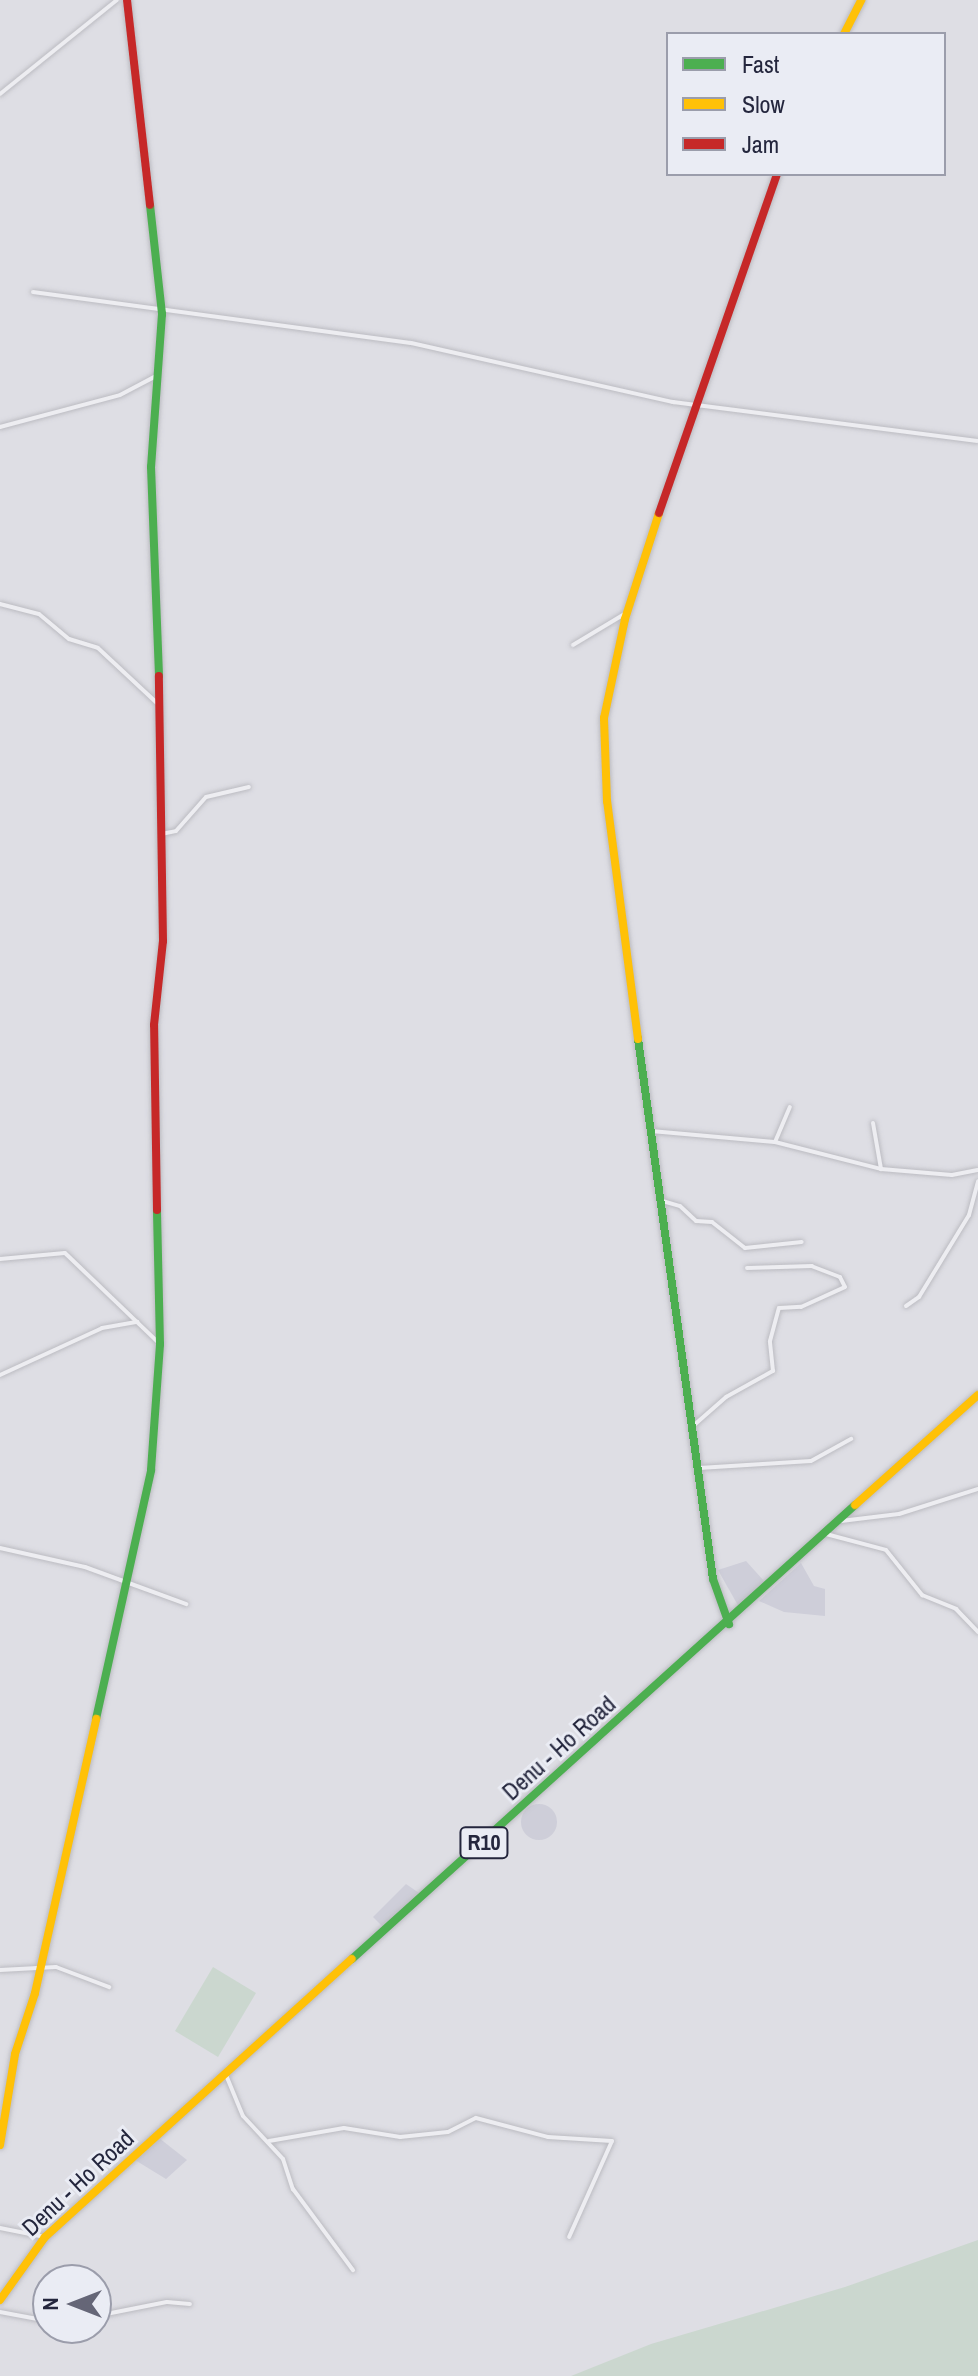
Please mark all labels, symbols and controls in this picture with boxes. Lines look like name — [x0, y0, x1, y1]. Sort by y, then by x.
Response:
legend — [666, 32, 946, 176]
text: Fast — [742, 48, 779, 80]
text: Slow — [742, 88, 785, 120]
text: Jam — [742, 128, 779, 160]
street label: Denu - Ho Road — [497, 1690, 621, 1806]
road number: R10 — [458, 1825, 510, 1861]
street label: Denu - Ho Road — [16, 2124, 140, 2242]
north arrow — [32, 2264, 112, 2344]
text: N — [35, 2297, 65, 2311]

